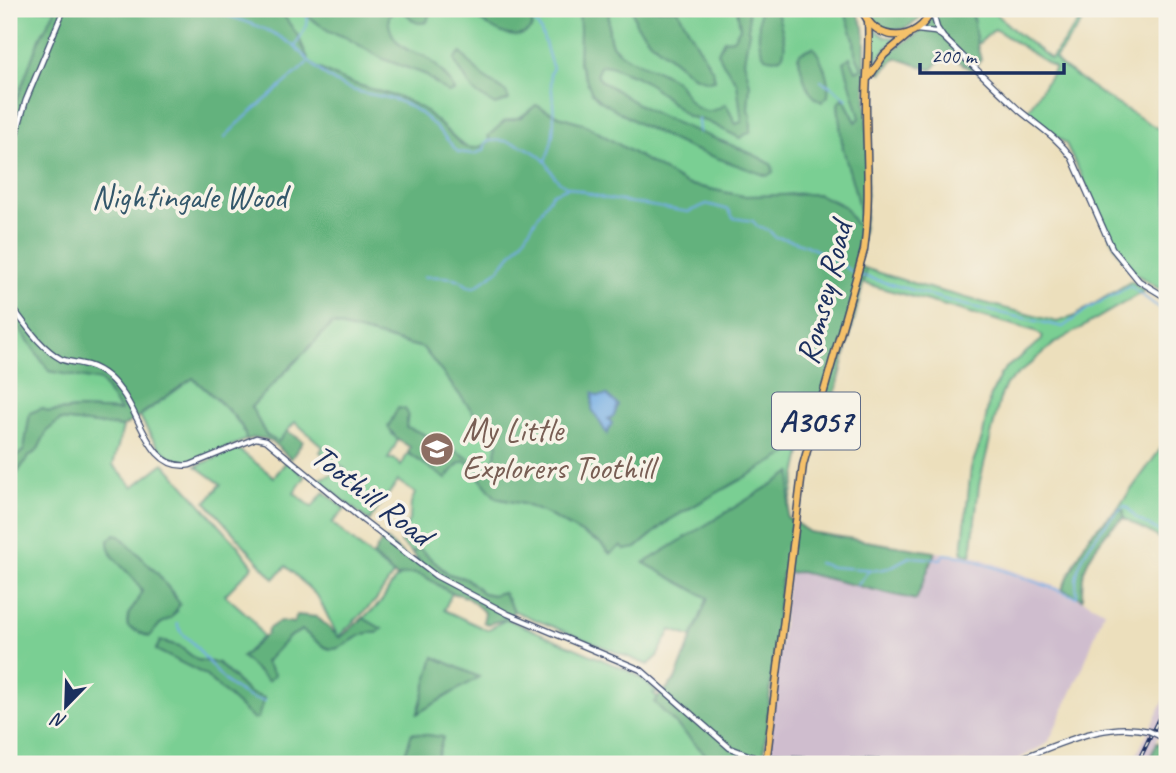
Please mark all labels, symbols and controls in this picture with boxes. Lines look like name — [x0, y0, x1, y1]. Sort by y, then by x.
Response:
scale bar — [920, 32, 1064, 76]
text: 200 m — [931, 43, 978, 69]
park label: Nightingale Wood — [92, 176, 291, 218]
street label: Romsey Road — [786, 213, 863, 369]
road number: A3057 — [772, 393, 860, 450]
place label: My Little Explorers Toothill — [462, 409, 659, 489]
school or university icon: My Little Explorers Toothill — [418, 430, 456, 468]
street label: Toothill Road — [303, 435, 445, 558]
north arrow — [32, 672, 102, 742]
text: N — [47, 706, 70, 734]

